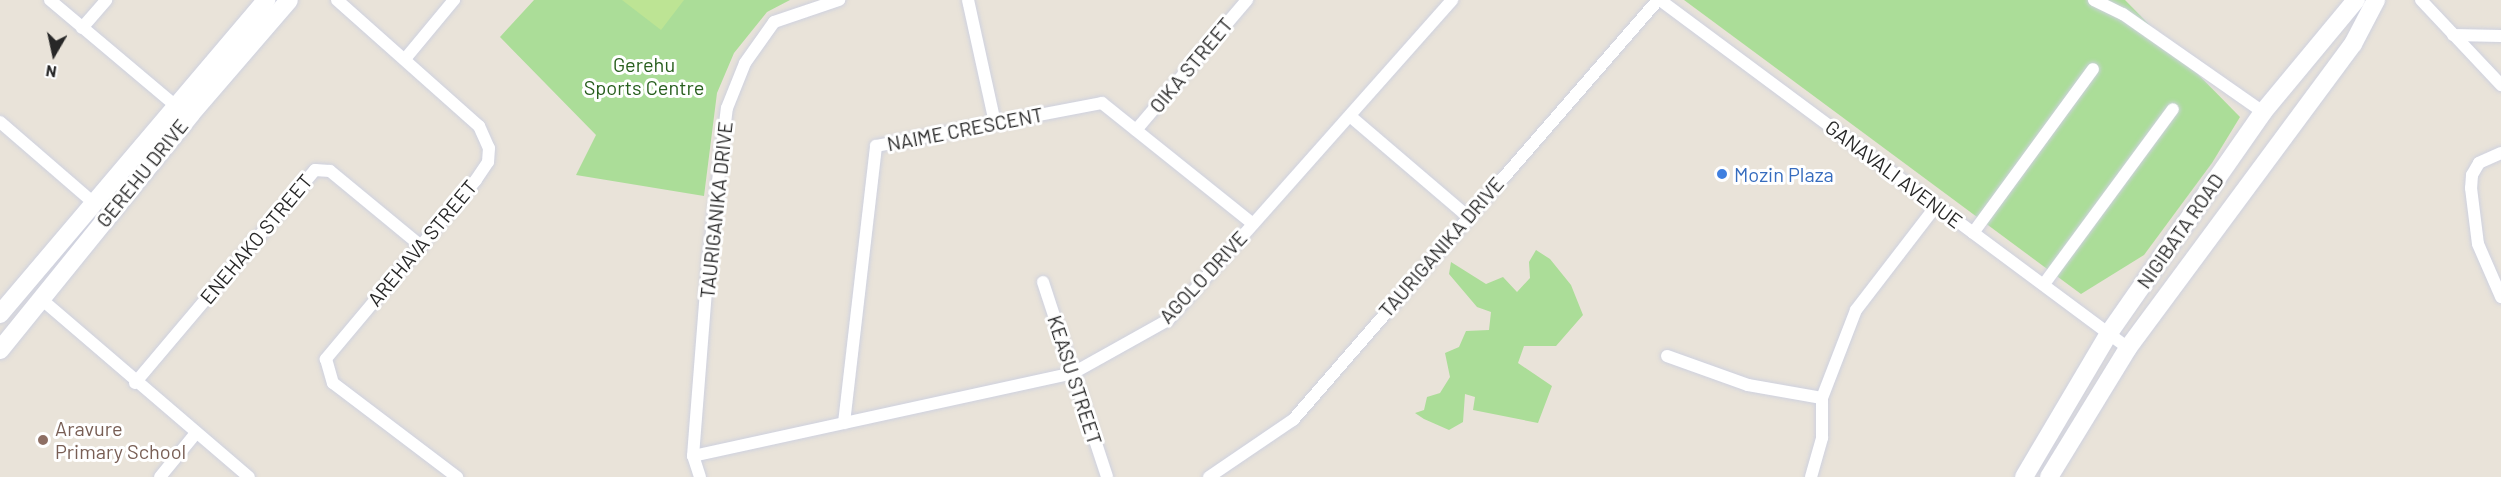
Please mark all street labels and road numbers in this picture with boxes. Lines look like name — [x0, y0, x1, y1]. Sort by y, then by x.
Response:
street label: OIKA STREET — [1144, 12, 1238, 118]
street label: NAIME CRESCENT — [885, 102, 1045, 156]
street label: GEREHU DRIVE — [91, 114, 193, 232]
street label: GANAVALI AVENUE — [1821, 115, 1967, 233]
street label: TAURIGANIKA DRIVE — [695, 120, 737, 300]
street label: ENEHAKO STREET — [195, 169, 317, 309]
street label: NIGIBATA ROAD — [2132, 169, 2228, 293]
street label: TAURIGANIKA DRIVE — [1374, 172, 1508, 322]
street label: AREHAVA STREET — [362, 175, 482, 311]
street label: AGOLO DRIVE — [1154, 226, 1252, 328]
street label: KEASU STREET — [1043, 312, 1107, 448]

